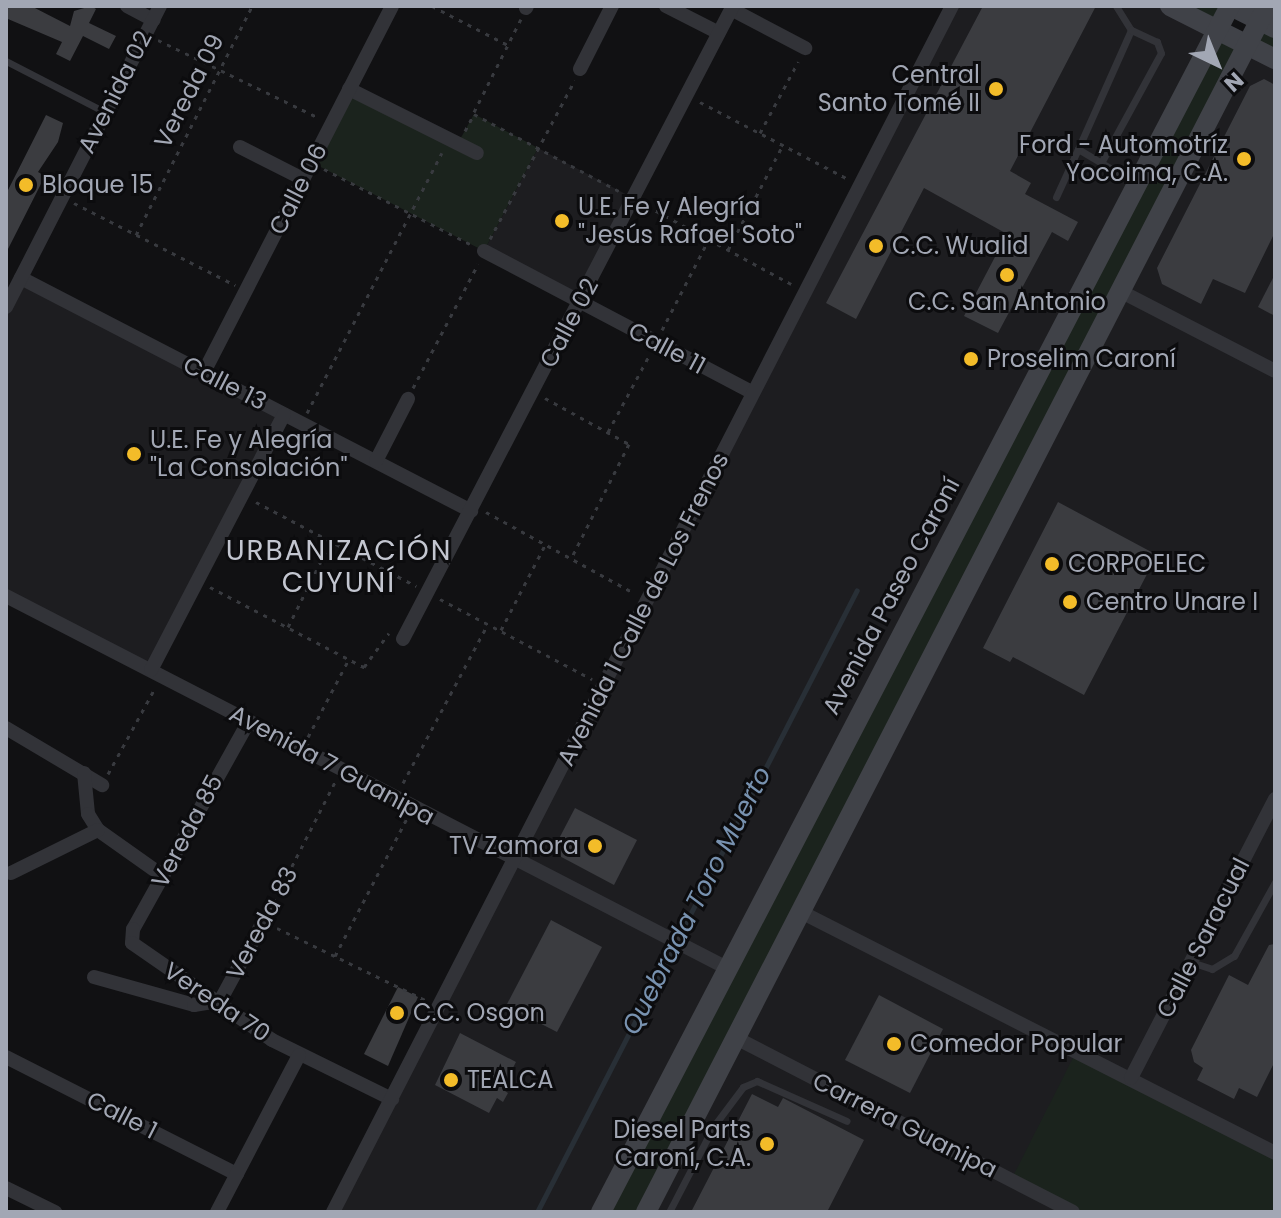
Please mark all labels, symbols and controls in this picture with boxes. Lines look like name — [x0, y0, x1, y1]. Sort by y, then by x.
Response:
north arrow — [1177, 24, 1257, 104]
street label: Avenida 02 — [72, 26, 158, 158]
street label: Vereda 09 — [148, 29, 230, 153]
place label: Central Santo Tomé II — [818, 61, 980, 117]
text: N — [1217, 65, 1250, 99]
marker: Central Santo Tomé II — [987, 80, 1005, 98]
place label: Ford - Automotríz Yocoima, C.A. — [1019, 131, 1228, 187]
street label: Calle 06 — [263, 139, 333, 239]
marker: Ford - Automotríz Yocoima, C.A. — [1235, 150, 1253, 168]
place label: Bloque 15 — [42, 171, 154, 199]
marker: Bloque 15 — [17, 176, 35, 194]
place label: U.E. Fe y Alegría "Jesús Rafael Soto" — [578, 193, 802, 249]
marker: U.E. Fe y Alegría "Jesús Rafael Soto" — [553, 212, 571, 230]
place label: C.C. Wualid — [892, 232, 1029, 260]
marker: C.C. Wualid — [867, 237, 885, 255]
marker: C.C. San Antonio — [998, 266, 1016, 284]
street label: Calle 02 — [534, 274, 604, 372]
place label: C.C. San Antonio — [908, 288, 1106, 316]
street label: Calle 11 — [624, 316, 710, 380]
place label: Proselim Caroní — [987, 345, 1176, 373]
street label: Calle 13 — [179, 350, 271, 416]
marker: Proselim Caroní — [962, 350, 980, 368]
place label: U.E. Fe y Alegría "La Consolación" — [150, 426, 347, 482]
marker: U.E. Fe y Alegría "La Consolación" — [125, 445, 143, 463]
street label: Avenida 1 Calle de Los Frenos — [551, 447, 735, 771]
street label: Avenida Paseo Caroní — [816, 473, 966, 719]
district label: URBANIZACIÓN CUYUNÍ — [226, 534, 452, 600]
place label: CORPOELEC — [1068, 550, 1206, 578]
marker: CORPOELEC — [1043, 555, 1061, 573]
place label: Centro Unare I — [1086, 588, 1258, 616]
marker: Centro Unare I — [1061, 593, 1079, 611]
street label: Avenida 7 Guanipa — [225, 699, 439, 831]
water label: Quebrada Toro Muerto — [616, 762, 778, 1040]
street label: Vereda 85 — [145, 769, 229, 893]
place label: TV Zamora — [449, 832, 579, 860]
marker: TV Zamora — [586, 837, 604, 855]
street label: Calle Saracual — [1150, 853, 1256, 1023]
street label: Vereda 83 — [220, 862, 304, 984]
street label: Vereda 70 — [158, 956, 276, 1048]
place label: C.C. Osgon — [413, 999, 545, 1027]
marker: C.C. Osgon — [388, 1004, 406, 1022]
place label: Comedor Popular — [910, 1030, 1122, 1058]
marker: Comedor Popular — [885, 1035, 903, 1053]
place label: TEALCA — [467, 1066, 554, 1094]
street label: Carrera Guanipa — [808, 1066, 1002, 1184]
marker: TEALCA — [442, 1071, 460, 1089]
street label: Calle 1 — [82, 1085, 162, 1145]
place label: Diesel Parts Caroní, C.A. — [613, 1116, 751, 1172]
marker: Diesel Parts Caroní, C.A. — [758, 1135, 776, 1153]

